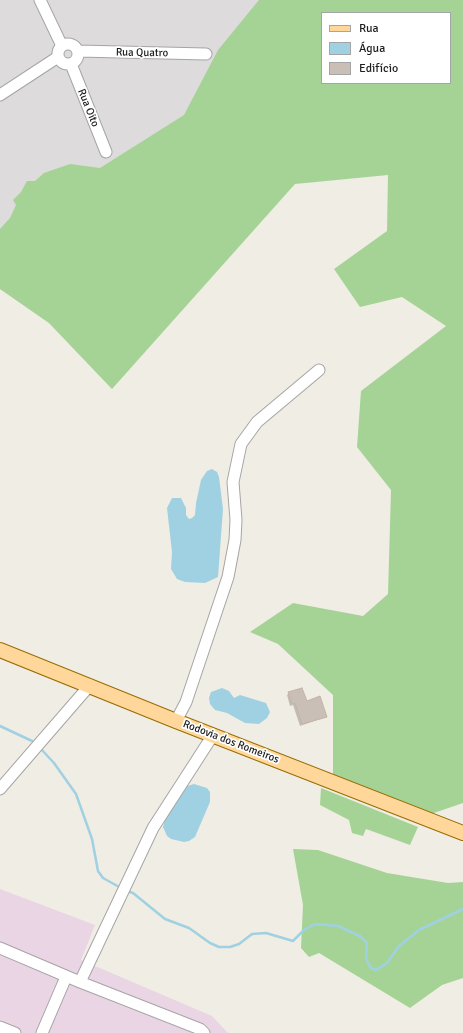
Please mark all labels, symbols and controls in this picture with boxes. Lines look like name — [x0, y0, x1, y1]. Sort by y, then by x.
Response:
legend — [321, 12, 451, 84]
text: Rua — [359, 21, 379, 36]
text: Água — [359, 41, 385, 56]
street label: Rua Quatro — [116, 46, 168, 60]
text: Edifício — [359, 61, 398, 76]
street label: Rua Oito — [74, 87, 102, 129]
street label: Rodovia dos Romeiros — [181, 718, 281, 766]

